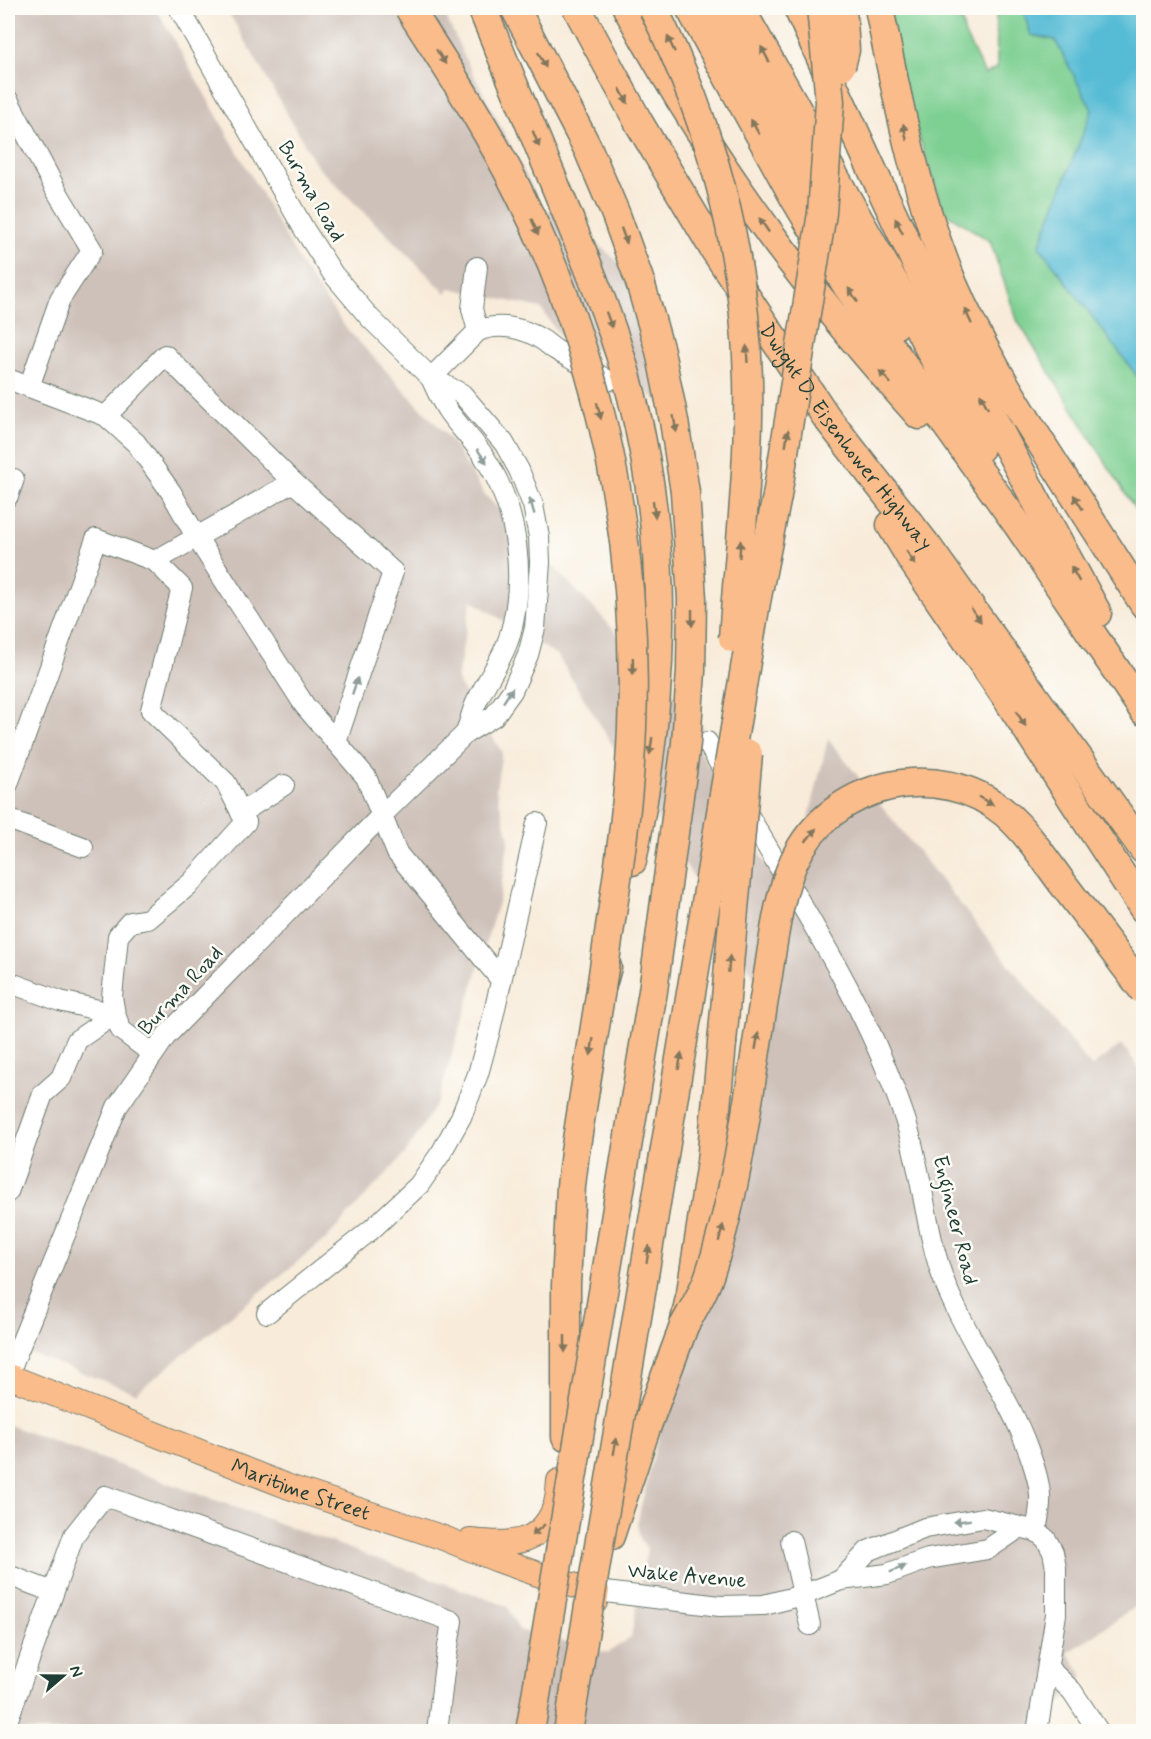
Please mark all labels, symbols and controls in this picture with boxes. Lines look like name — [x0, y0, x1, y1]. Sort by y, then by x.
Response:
one-way arrow — [666, 36, 675, 53]
one-way arrow — [760, 45, 770, 62]
one-way arrow — [435, 49, 446, 65]
one-way arrow — [537, 51, 547, 68]
one-way arrow — [619, 88, 629, 105]
one-way arrow — [750, 118, 760, 135]
one-way arrow — [899, 123, 909, 141]
one-way arrow — [531, 131, 541, 149]
street label: Burma Road — [271, 136, 351, 247]
one-way arrow — [758, 217, 770, 233]
one-way arrow — [894, 218, 903, 235]
one-way arrow — [531, 219, 540, 236]
one-way arrow — [620, 227, 629, 245]
one-way arrow — [847, 288, 859, 304]
one-way arrow — [964, 308, 973, 325]
one-way arrow — [604, 311, 614, 329]
street label: Dwight D. Eisenhower Highway — [752, 318, 939, 557]
one-way arrow — [742, 345, 752, 364]
one-way arrow — [879, 370, 892, 385]
one-way arrow — [979, 393, 989, 410]
one-way arrow — [595, 402, 605, 420]
one-way arrow — [671, 415, 680, 434]
one-way arrow — [783, 429, 792, 448]
one-way arrow — [476, 447, 488, 463]
one-way arrow — [1073, 493, 1084, 510]
one-way arrow — [527, 497, 536, 515]
one-way arrow — [649, 500, 658, 519]
one-way arrow — [735, 540, 744, 559]
one-way arrow — [906, 550, 917, 566]
one-way arrow — [1071, 565, 1081, 582]
one-way arrow — [970, 607, 982, 623]
one-way arrow — [687, 609, 697, 628]
one-way arrow — [628, 657, 638, 676]
one-way arrow — [350, 677, 360, 695]
one-way arrow — [503, 687, 514, 703]
one-way arrow — [1015, 711, 1026, 728]
one-way arrow — [647, 736, 656, 755]
one-way arrow — [978, 796, 995, 806]
one-way arrow — [805, 827, 817, 842]
street label: Burma Road — [132, 940, 229, 1041]
one-way arrow — [724, 955, 734, 974]
one-way arrow — [753, 1032, 762, 1051]
one-way arrow — [587, 1038, 596, 1057]
one-way arrow — [675, 1052, 684, 1071]
street label: Engineer Road — [923, 1153, 985, 1288]
one-way arrow — [717, 1224, 726, 1242]
one-way arrow — [643, 1244, 652, 1263]
one-way arrow — [560, 1334, 570, 1353]
one-way arrow — [611, 1436, 620, 1455]
street label: Maritime Street — [227, 1453, 374, 1528]
one-way arrow — [953, 1516, 972, 1525]
one-way arrow — [530, 1524, 546, 1537]
street label: Wake Avenue — [626, 1557, 748, 1595]
one-way arrow — [889, 1564, 907, 1574]
north arrow — [33, 1646, 93, 1706]
text: N — [64, 1663, 87, 1680]

